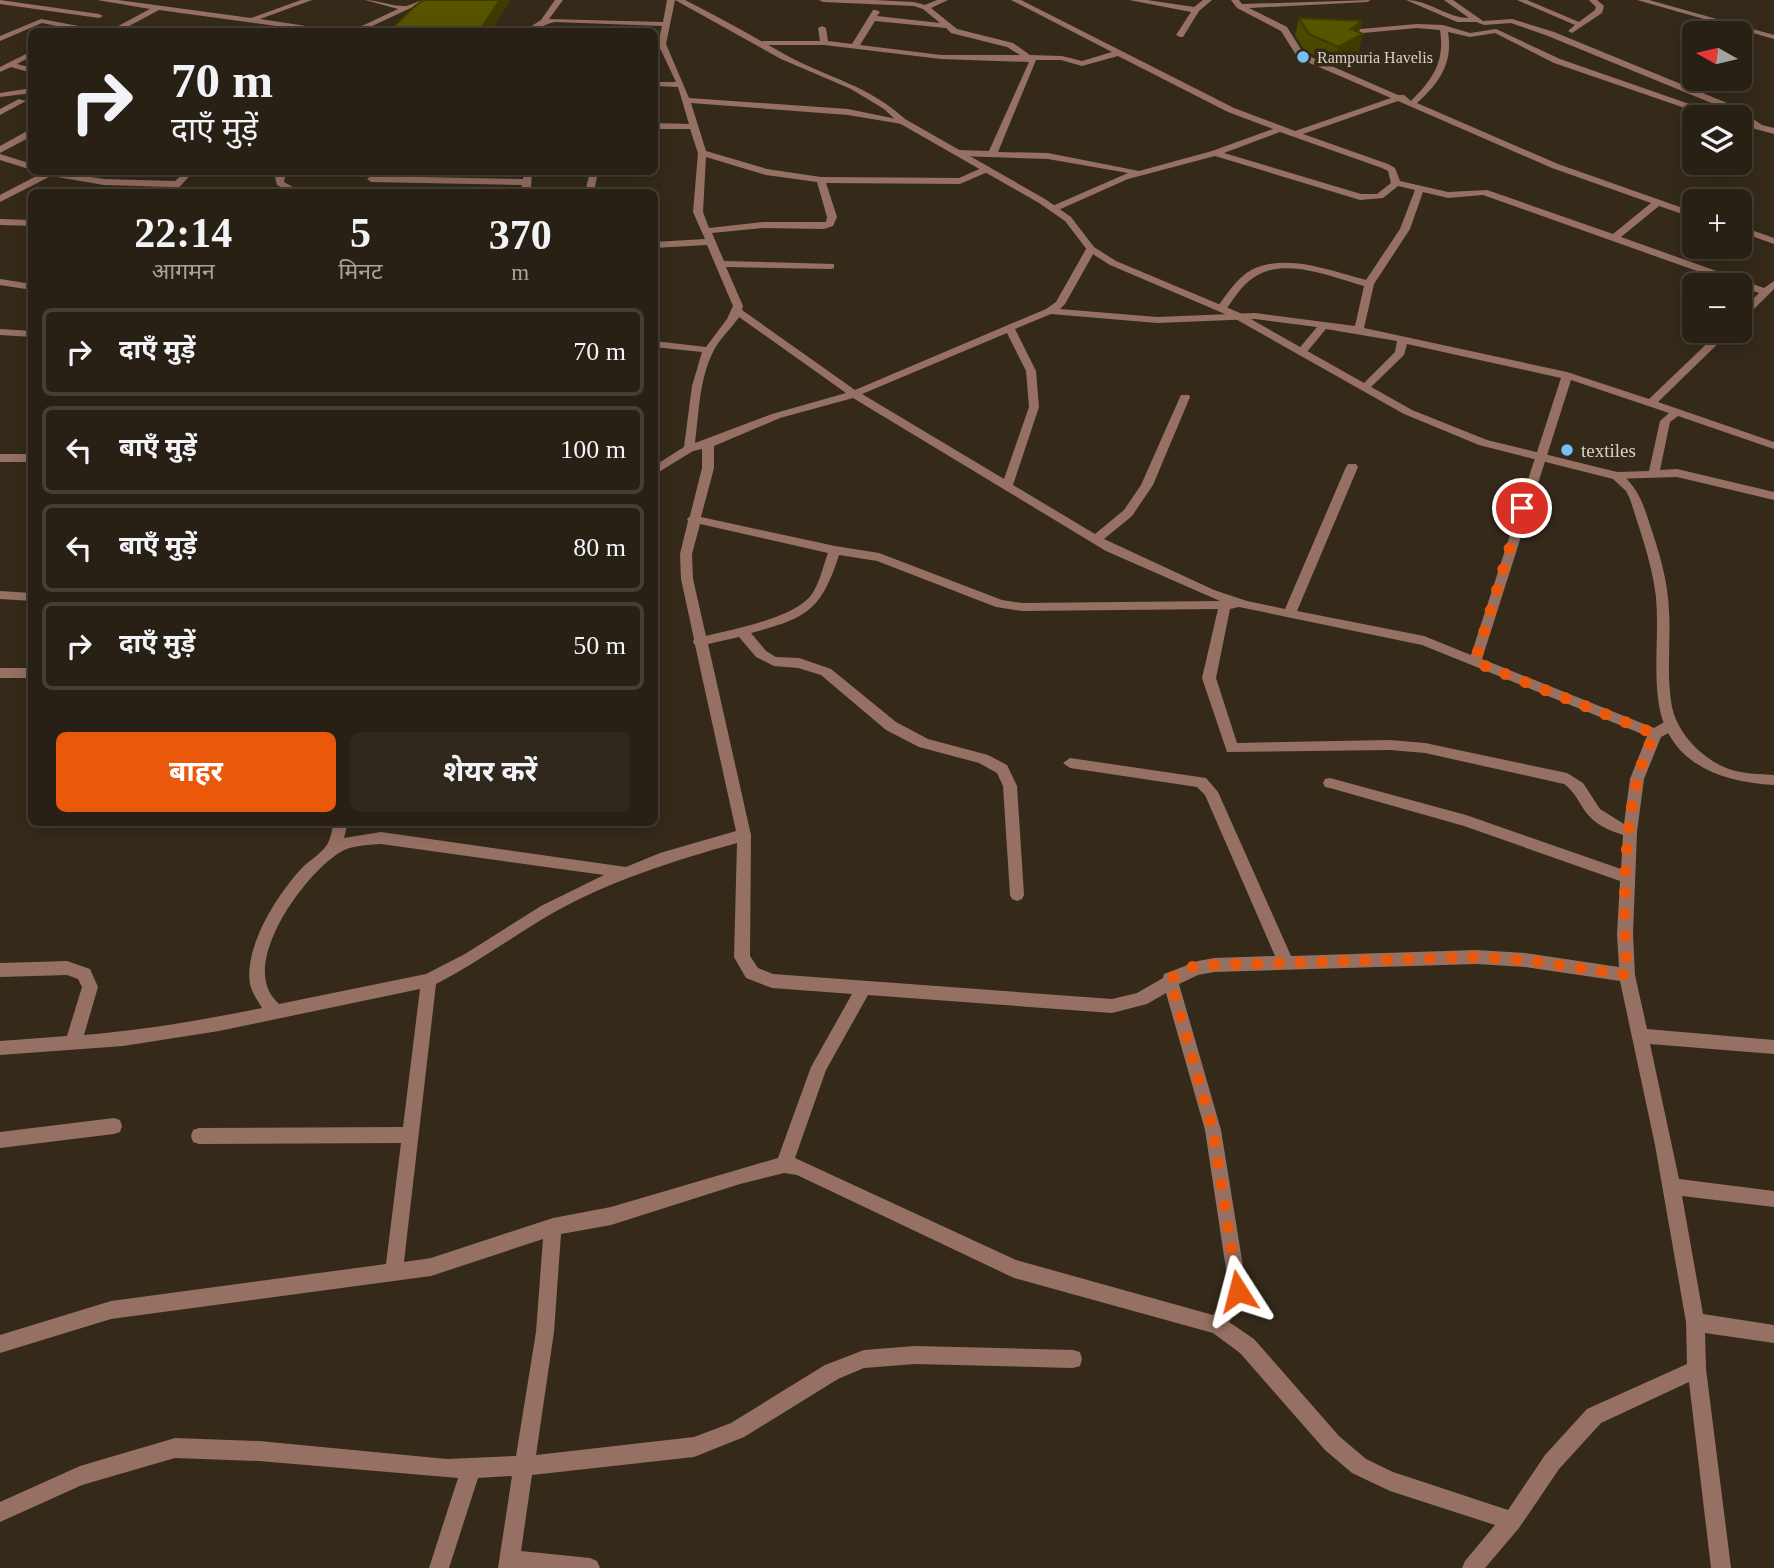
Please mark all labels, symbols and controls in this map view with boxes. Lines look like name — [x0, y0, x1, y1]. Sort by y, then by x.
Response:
north arrow — [1682, 21, 1752, 91]
map controls — [1682, 21, 1752, 343]
marker: Rampuria Havelis — [1295, 49, 1311, 65]
place label: Rampuria Havelis — [1317, 49, 1433, 67]
text: 70 m — [171, 53, 273, 108]
icon: right — [56, 56, 147, 147]
button: layers — [1682, 105, 1752, 175]
text: दाएँ मुड़ें — [171, 111, 258, 147]
button: + — [1682, 189, 1752, 259]
text: 22:14 — [134, 210, 232, 256]
text: 5 — [350, 210, 371, 256]
text: 370 — [489, 212, 552, 258]
text: आगमन — [152, 259, 215, 284]
text: मिनट — [338, 259, 383, 284]
text: m — [511, 260, 529, 285]
button: − — [1682, 273, 1752, 343]
icon: right — [60, 333, 98, 371]
text: दाएँ मुड़ें — [119, 335, 195, 364]
text: 70 m — [573, 337, 626, 366]
icon: left — [60, 431, 98, 469]
text: बाएँ मुड़ें — [119, 433, 197, 462]
text: 100 m — [560, 435, 626, 464]
place label: textiles — [1581, 440, 1636, 461]
marker: textiles — [1559, 442, 1575, 458]
pin — [1492, 478, 1552, 538]
icon: arrive — [1503, 489, 1541, 527]
icon: left — [60, 529, 98, 567]
text: बाएँ मुड़ें — [119, 531, 197, 560]
text: 80 m — [573, 533, 626, 562]
icon: right — [60, 627, 98, 665]
text: दाएँ मुड़ें — [119, 629, 195, 658]
text: 50 m — [573, 631, 626, 660]
button: बाहर — [56, 732, 336, 812]
button: शेयर करें — [350, 732, 630, 812]
position arrow — [1201, 1254, 1275, 1328]

